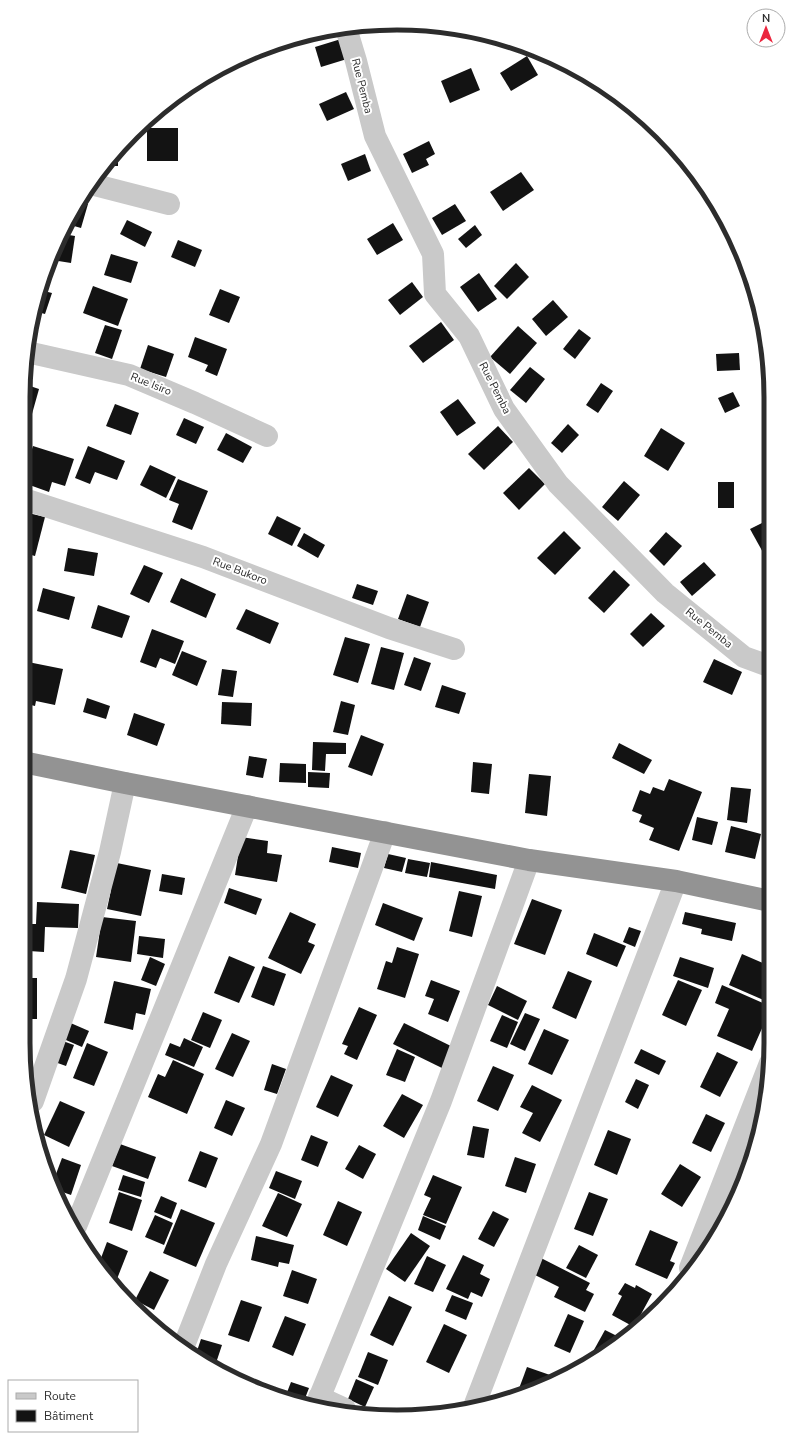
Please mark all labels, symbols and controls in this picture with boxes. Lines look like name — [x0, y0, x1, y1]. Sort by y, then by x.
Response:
north arrow — [746, 8, 786, 48]
text: N — [762, 11, 770, 26]
street label: Rue Pemba — [348, 57, 376, 115]
street label: Rue Pemba — [476, 359, 515, 417]
street label: Rue Isiro — [128, 369, 174, 399]
street label: Rue Bukoro — [211, 554, 269, 588]
street label: Rue Pemba — [682, 604, 736, 652]
legend — [8, 1380, 138, 1432]
text: Route — [44, 1388, 76, 1404]
text: Bâtiment — [44, 1408, 94, 1424]

